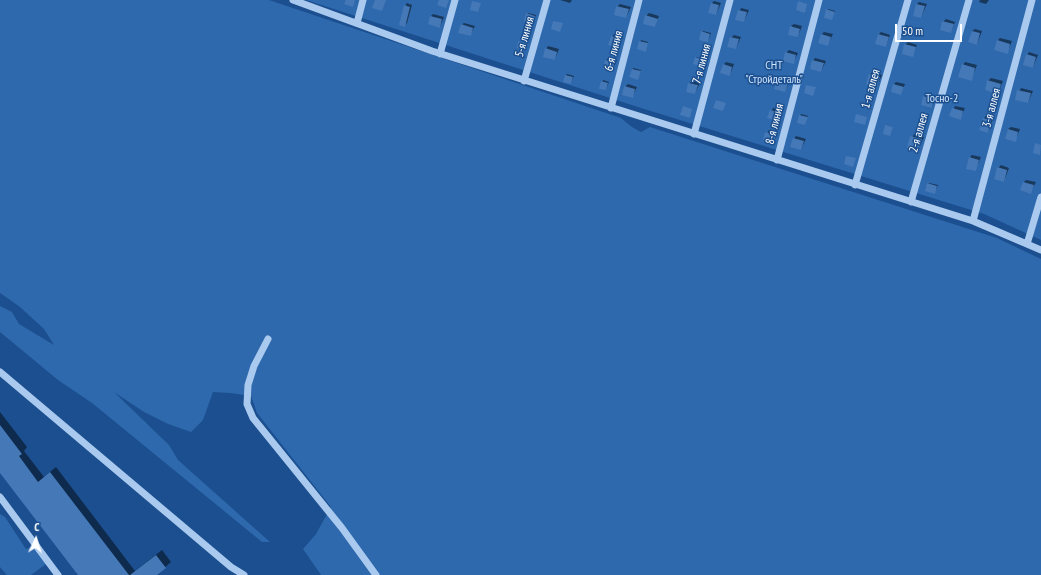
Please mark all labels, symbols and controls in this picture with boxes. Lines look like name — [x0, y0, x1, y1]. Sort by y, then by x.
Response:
street label: 5-я линия — [512, 15, 538, 59]
scale bar — [897, 16, 964, 42]
text: 50 m — [902, 23, 923, 38]
street label: 6-я линия — [602, 29, 626, 73]
street label: 7-я линия — [690, 42, 714, 86]
park label: СНТ "Стройдеталь" — [745, 59, 803, 87]
street label: 1-я аллея — [859, 68, 883, 110]
street label: 3-я аллея — [980, 87, 1004, 129]
park label: Тосно-2 — [926, 92, 958, 106]
street label: 8-я линия — [763, 102, 787, 146]
street label: 2-я аллея — [907, 112, 931, 154]
north arrow — [16, 519, 56, 559]
text: С — [34, 520, 40, 534]

